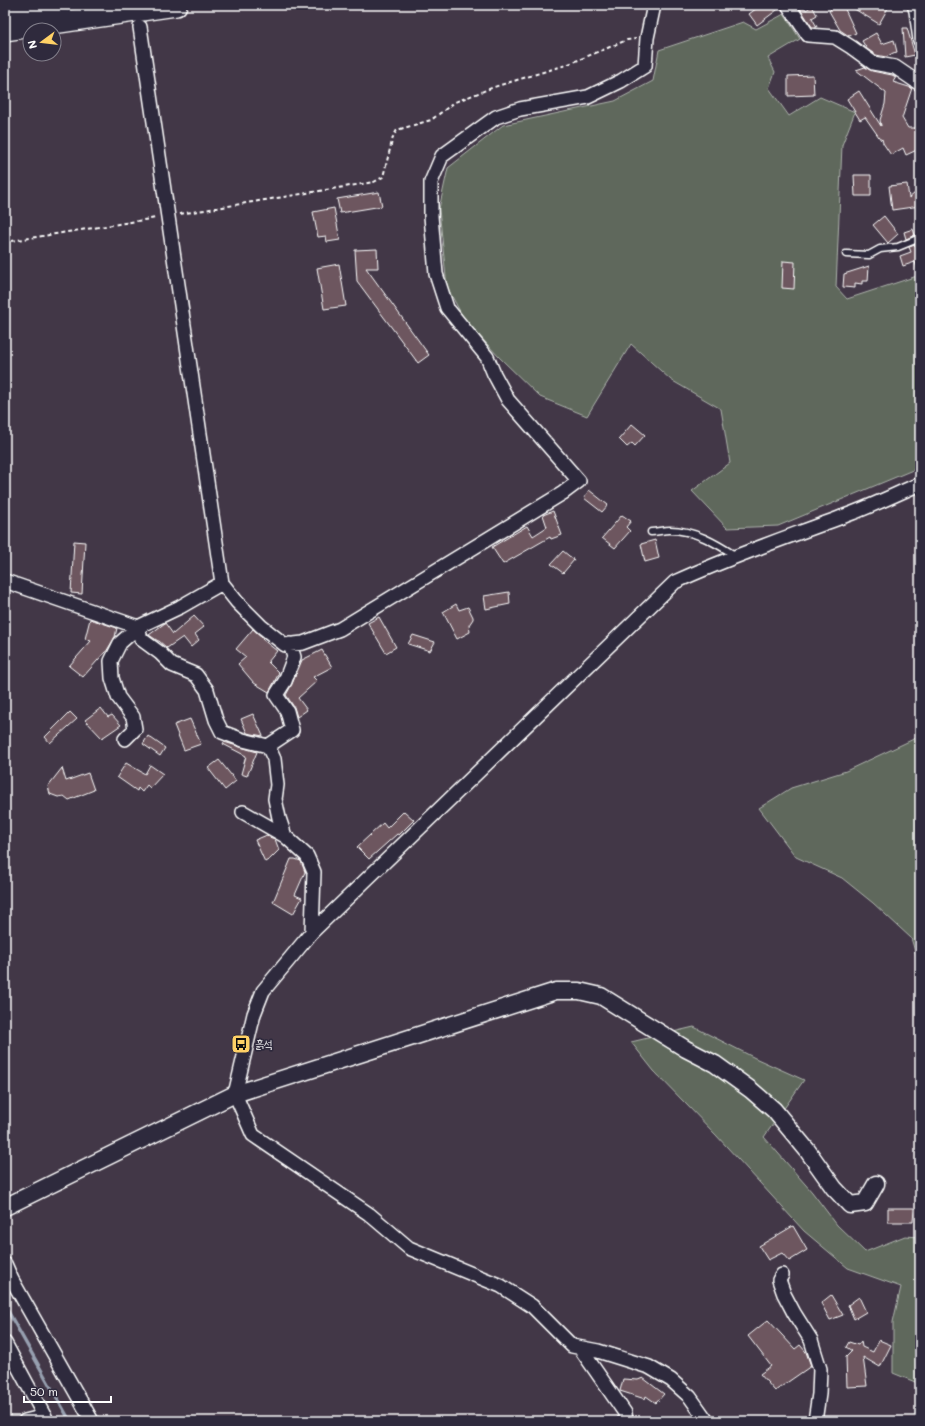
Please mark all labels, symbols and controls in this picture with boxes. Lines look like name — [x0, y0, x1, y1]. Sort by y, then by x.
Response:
north arrow — [22, 22, 62, 62]
text: N — [24, 39, 40, 51]
bus stop icon: 흙석 — [230, 1033, 252, 1055]
place label: 흙석 — [255, 1036, 273, 1051]
scale bar — [24, 1378, 111, 1404]
text: 50 m — [30, 1383, 58, 1399]

